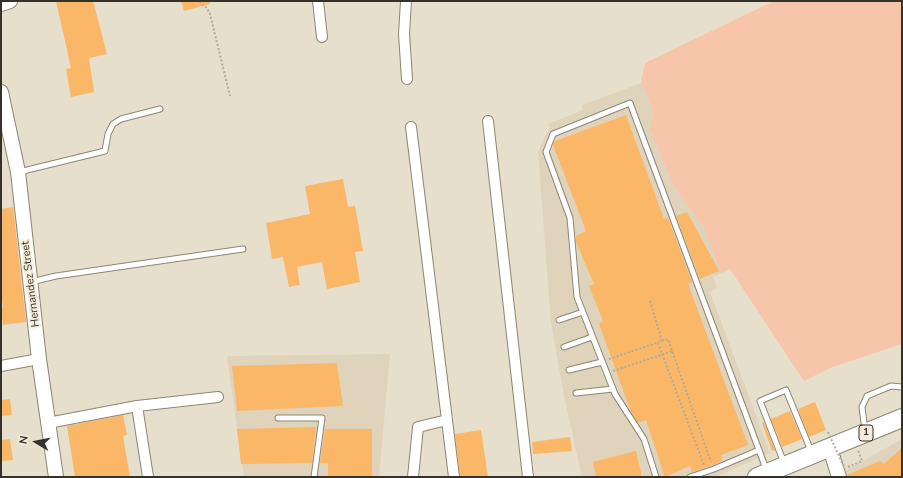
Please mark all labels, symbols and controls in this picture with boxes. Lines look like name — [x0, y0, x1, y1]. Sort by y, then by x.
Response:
street label: Hernandez Street — [19, 240, 43, 328]
north arrow — [16, 422, 56, 462]
road number: 1 — [859, 425, 873, 441]
text: N — [16, 434, 32, 445]

